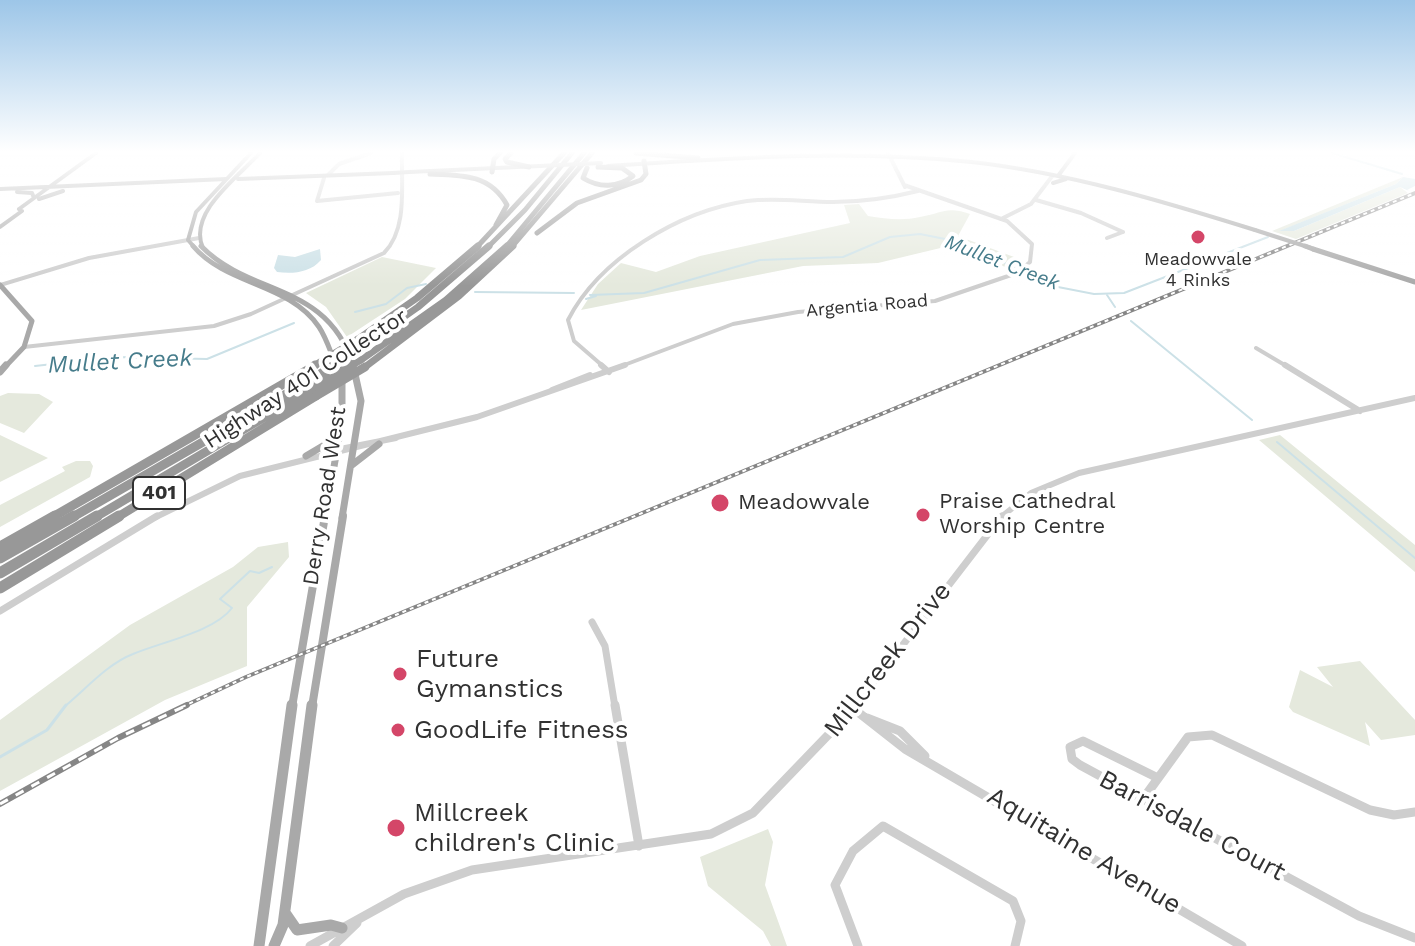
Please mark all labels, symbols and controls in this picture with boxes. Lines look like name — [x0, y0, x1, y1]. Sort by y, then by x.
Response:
marker: Meadowvale 4 Rinks — [1189, 228, 1207, 246]
water label: Mullet Creek — [941, 230, 1063, 296]
place label: Meadowvale 4 Rinks — [1144, 249, 1252, 292]
street label: Argentia Road — [805, 290, 929, 322]
street label: Highway 401 Collector — [199, 303, 413, 455]
water label: Mullet Creek — [47, 344, 193, 380]
street label: Derry Road West — [298, 405, 352, 587]
road number: 401 — [133, 477, 185, 509]
place label: Praise Cathedral Worship Centre — [939, 489, 1115, 540]
place label: Meadowvale — [738, 490, 870, 516]
marker: Meadowvale — [709, 492, 731, 514]
marker: Praise Cathedral Worship Centre — [914, 506, 932, 524]
street label: Millcreek Drive — [818, 576, 958, 744]
place label: Future Gymanstics — [416, 643, 563, 704]
marker: Future Gymanstics — [391, 665, 409, 683]
place label: GoodLife Fitness — [414, 714, 629, 746]
marker: GoodLife Fitness — [389, 721, 407, 739]
street label: Barrisdale Court — [1093, 764, 1291, 888]
street label: Aquitaine Avenue — [981, 781, 1187, 921]
place label: Millcreek children's Clinic — [414, 797, 615, 858]
marker: Millcreek children's Clinic — [385, 817, 407, 839]

